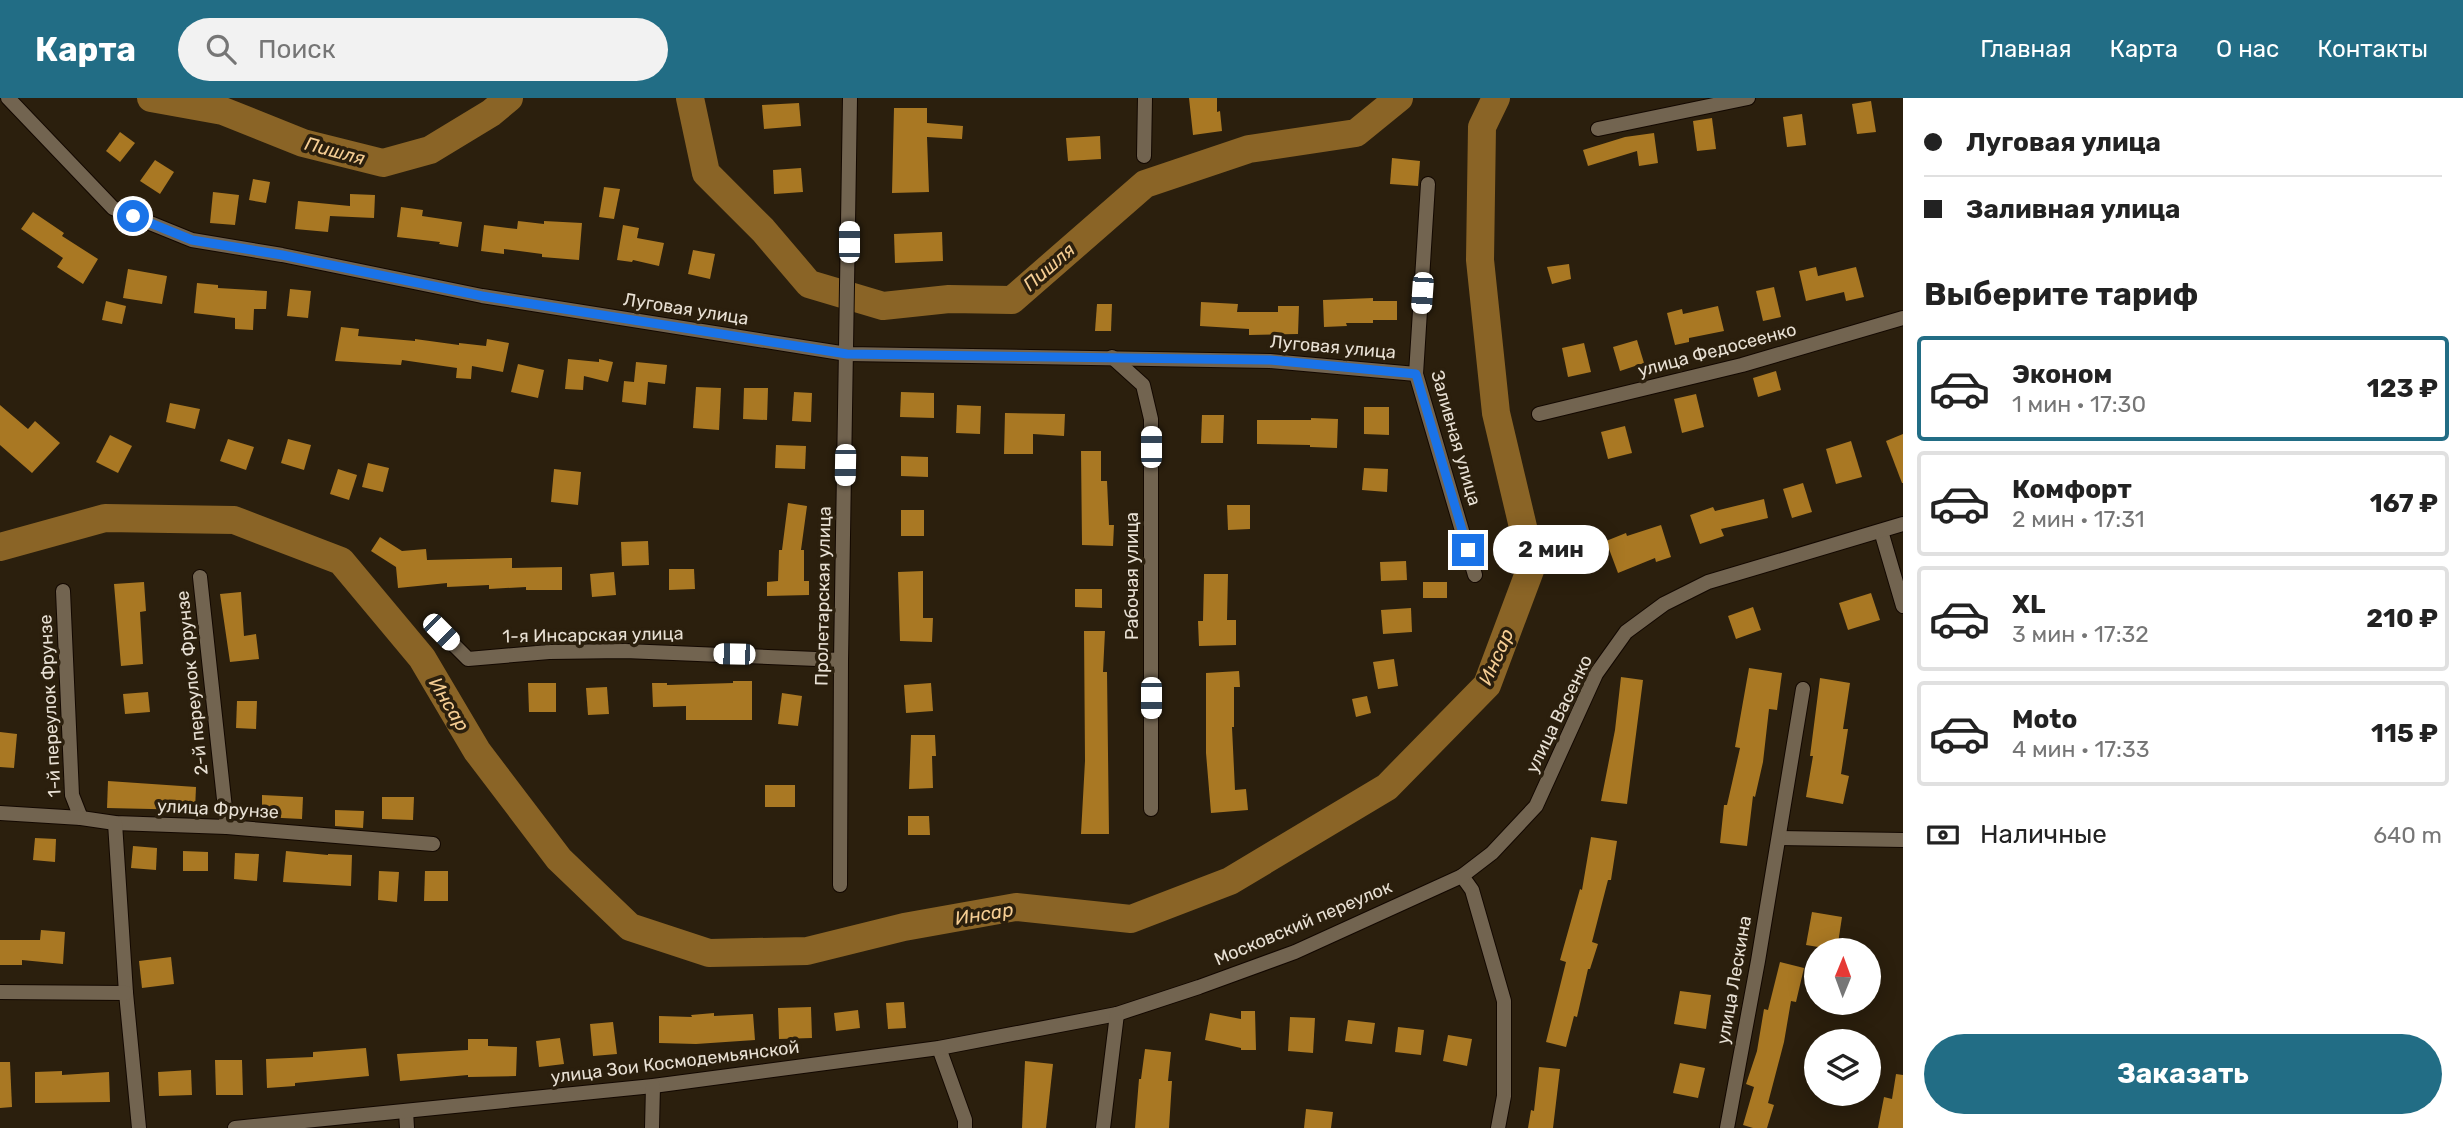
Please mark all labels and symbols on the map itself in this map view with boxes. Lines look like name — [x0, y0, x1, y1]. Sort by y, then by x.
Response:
water label: Пишля — [302, 132, 368, 170]
route start — [117, 200, 149, 232]
car — [839, 221, 860, 263]
water label: Пишля — [1018, 238, 1080, 296]
car — [1411, 271, 1434, 315]
street label: Луговая улица — [622, 288, 750, 330]
street label: улица Федосеенко — [1635, 318, 1799, 382]
street label: Луговая улица — [1269, 331, 1397, 363]
street label: Заливная улица — [1426, 368, 1486, 508]
car — [1141, 426, 1162, 468]
car — [835, 444, 856, 486]
street label: Пролетарская улица — [810, 506, 836, 686]
street label: Рабочая улица — [1121, 512, 1143, 640]
callout: 2 мин — [1492, 526, 1608, 574]
route end — [1452, 534, 1484, 566]
street label: 2-й переулок Фрунзе — [171, 590, 213, 776]
car — [419, 610, 464, 654]
street label: 1-й переулок Фрунзе — [34, 614, 66, 798]
street label: 1-я Инсарская улица — [502, 622, 684, 648]
water label: Инсар — [1474, 626, 1518, 688]
car — [713, 643, 756, 665]
street label: улица Васенко — [1521, 651, 1597, 777]
water label: Инсар — [424, 673, 474, 735]
car — [1141, 677, 1162, 719]
street label: улица Фрунзе — [156, 795, 280, 823]
street label: Московский переулок — [1211, 875, 1396, 970]
water label: Инсар — [953, 898, 1015, 930]
street label: улица Лескина — [1712, 914, 1756, 1046]
north arrow — [1804, 938, 1881, 1015]
street label: улица Зои Космодемьянской — [549, 1036, 801, 1088]

